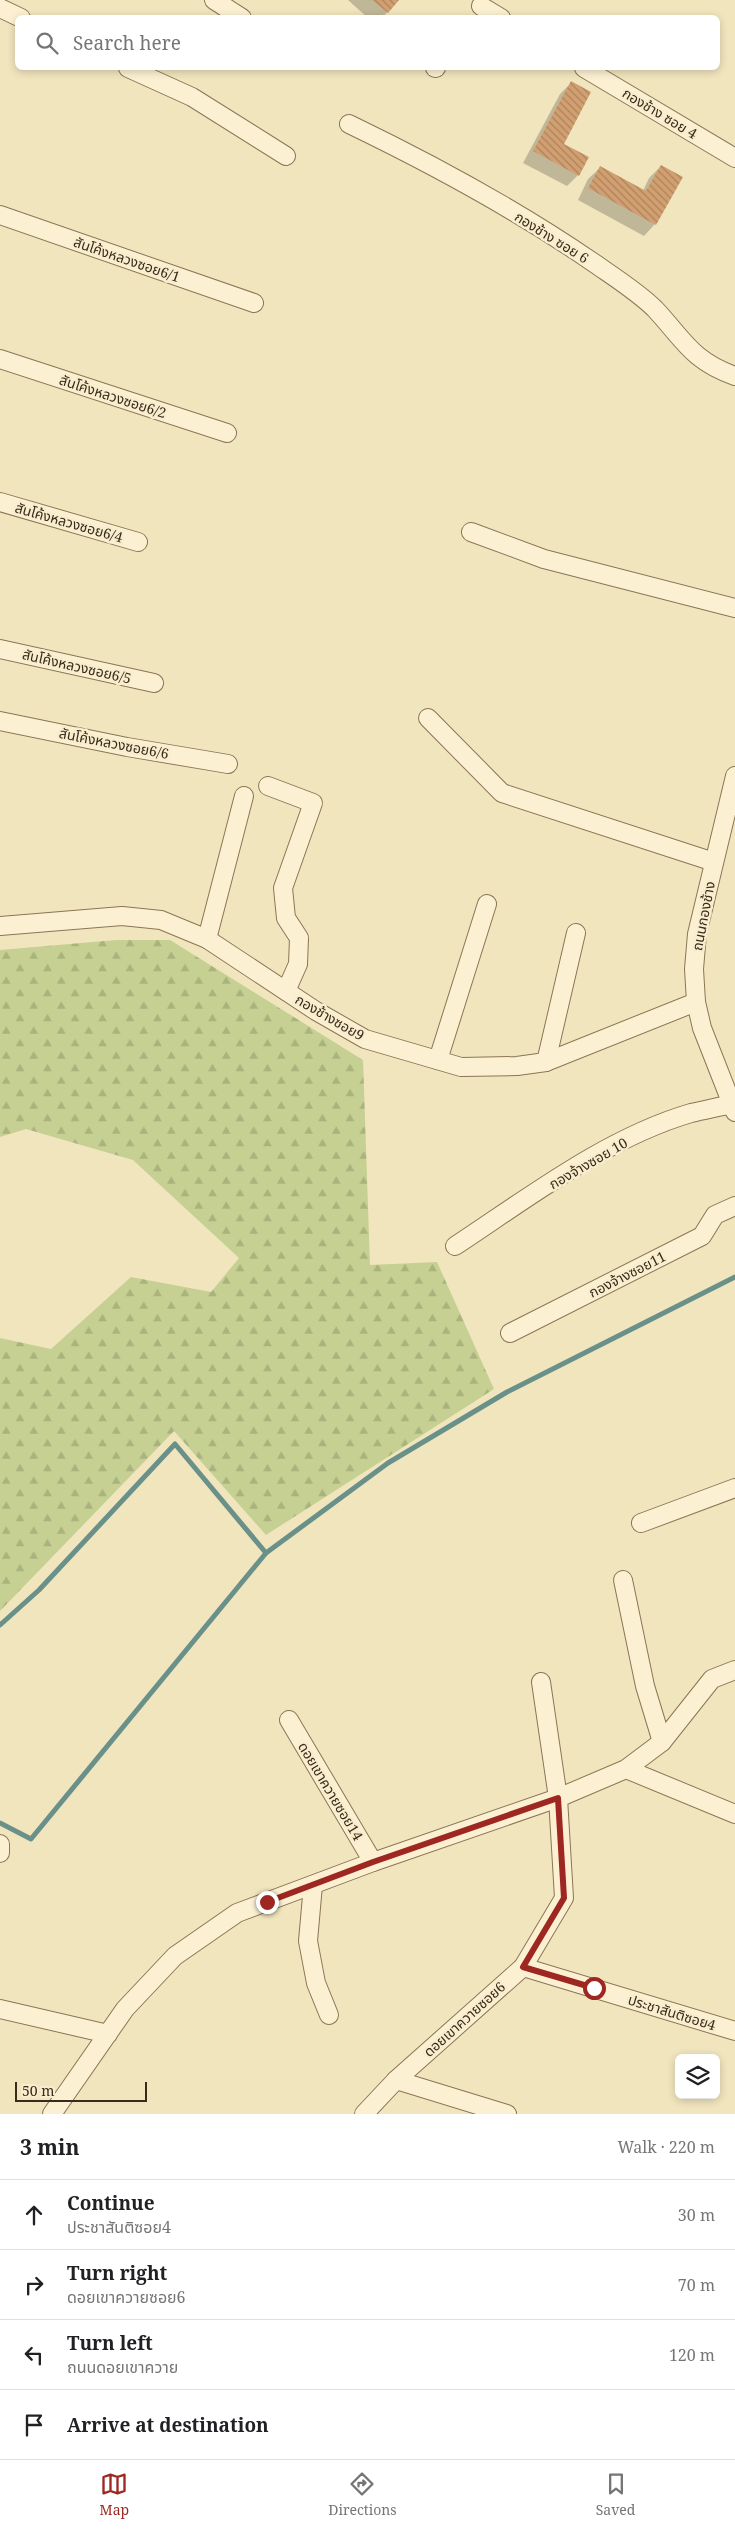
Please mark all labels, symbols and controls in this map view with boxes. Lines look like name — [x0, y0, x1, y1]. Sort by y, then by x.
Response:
search box — [15, 15, 720, 70]
icon: search — [33, 29, 61, 57]
text: Search here — [73, 30, 181, 56]
street label: กองช้าง ซอย 4 — [619, 83, 701, 143]
street label: กองช้าง ซอย 6 — [511, 207, 593, 267]
street label: สันโค้งหลวงซอย6/1 — [71, 232, 183, 286]
street label: สันโค้งหลวงซอย6/2 — [57, 370, 169, 422]
street label: สันโค้งหลวงซอย6/4 — [13, 498, 125, 547]
street label: สันโค้งหลวงซอย6/5 — [21, 644, 133, 688]
street label: สันโค้งหลวงซอย6/6 — [58, 723, 171, 763]
street label: ถนนกองช้าง — [687, 880, 719, 952]
street label: กองช้างซอย9 — [292, 990, 368, 1044]
street label: กองจ้างซอย 10 — [545, 1133, 631, 1193]
street label: กองจ้างซอย11 — [585, 1246, 669, 1302]
street label: ดอยเขาควายซอย14 — [294, 1738, 368, 1844]
route end — [256, 1891, 279, 1914]
street label: ดอยเขาควายซอย6 — [419, 1977, 509, 2061]
route start — [583, 1977, 606, 2000]
street label: ประชาสันติซอย4 — [626, 1990, 718, 2034]
map controls — [675, 2054, 720, 2099]
button: layers — [675, 2054, 720, 2099]
scale bar — [15, 2079, 148, 2102]
text: 50 m — [22, 2081, 55, 2100]
text: 3 min — [20, 2133, 79, 2161]
text: Walk · 220 m — [618, 2136, 715, 2158]
text: Continue — [67, 2190, 155, 2216]
icon: ahead — [20, 2201, 48, 2229]
text: 30 m — [678, 2204, 715, 2226]
text: ประชาสันติซอย4 — [67, 2216, 171, 2238]
text: Turn right — [67, 2260, 167, 2286]
icon: right — [20, 2271, 48, 2299]
text: 70 m — [678, 2274, 715, 2296]
text: ดอยเขาควายซอย6 — [67, 2286, 186, 2308]
text: Turn left — [67, 2330, 153, 2356]
icon: left — [20, 2341, 48, 2369]
text: 120 m — [669, 2344, 715, 2366]
text: ถนนดอยเขาควาย — [67, 2356, 178, 2378]
icon: arrive — [20, 2411, 48, 2439]
text: Arrive at destination — [67, 2412, 269, 2438]
tab: Map — [100, 2470, 129, 2519]
tab: Directions — [328, 2470, 397, 2519]
tab: Saved — [596, 2470, 635, 2519]

